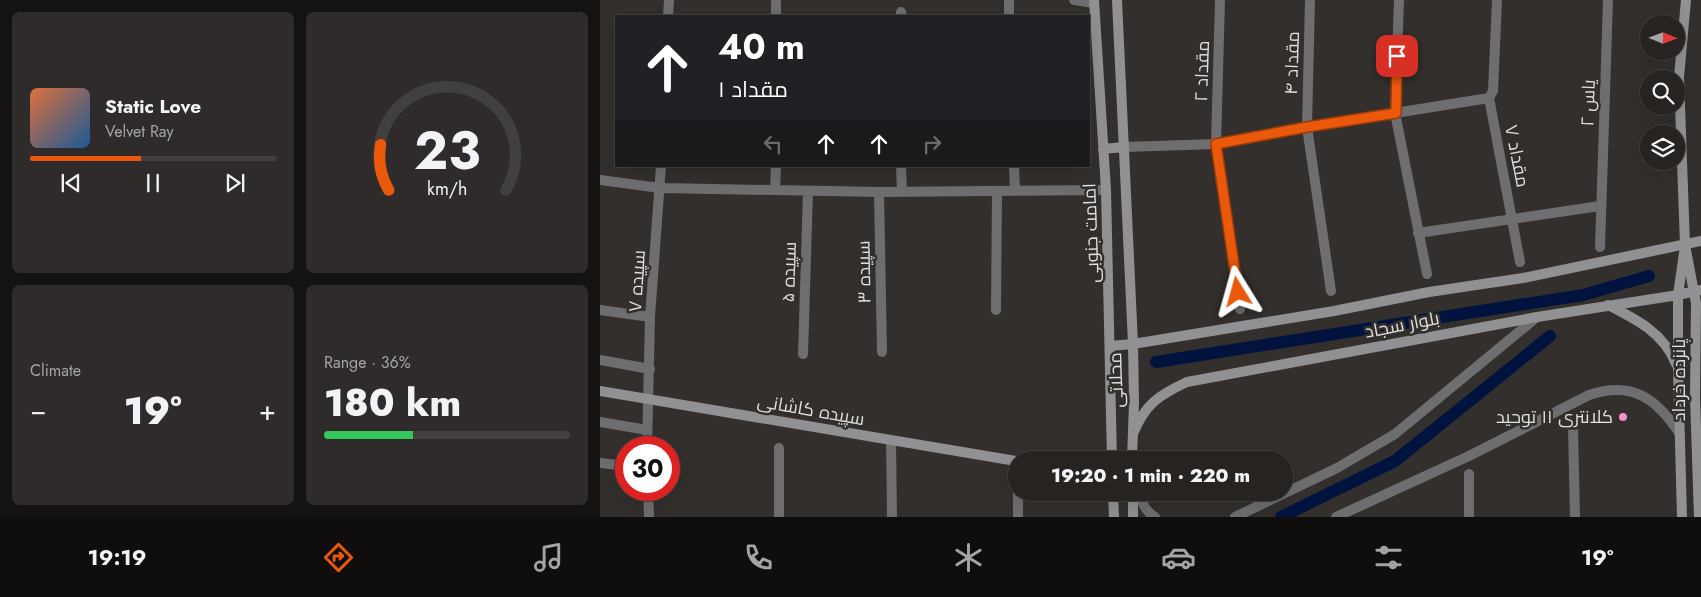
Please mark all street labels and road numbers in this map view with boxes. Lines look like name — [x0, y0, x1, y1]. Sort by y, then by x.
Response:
street label: مقداد ۴ — [1278, 31, 1306, 95]
street label: مقداد ۲ — [1188, 40, 1216, 102]
street label: یاس ۲ — [1574, 79, 1602, 127]
street label: مقداد ۷ — [1498, 123, 1536, 189]
street label: امامت جنوبی — [1076, 183, 1106, 283]
street label: سپیده ۳ — [850, 240, 878, 304]
street label: سپیده ۵ — [775, 241, 803, 303]
street label: سپیده ۷ — [622, 249, 652, 313]
street label: بلوار سجاد — [1362, 305, 1442, 345]
street label: پانزده خرداد — [1666, 339, 1692, 421]
street label: محلاتی — [1102, 352, 1130, 408]
street label: سپیده کاشانی — [755, 388, 867, 432]

